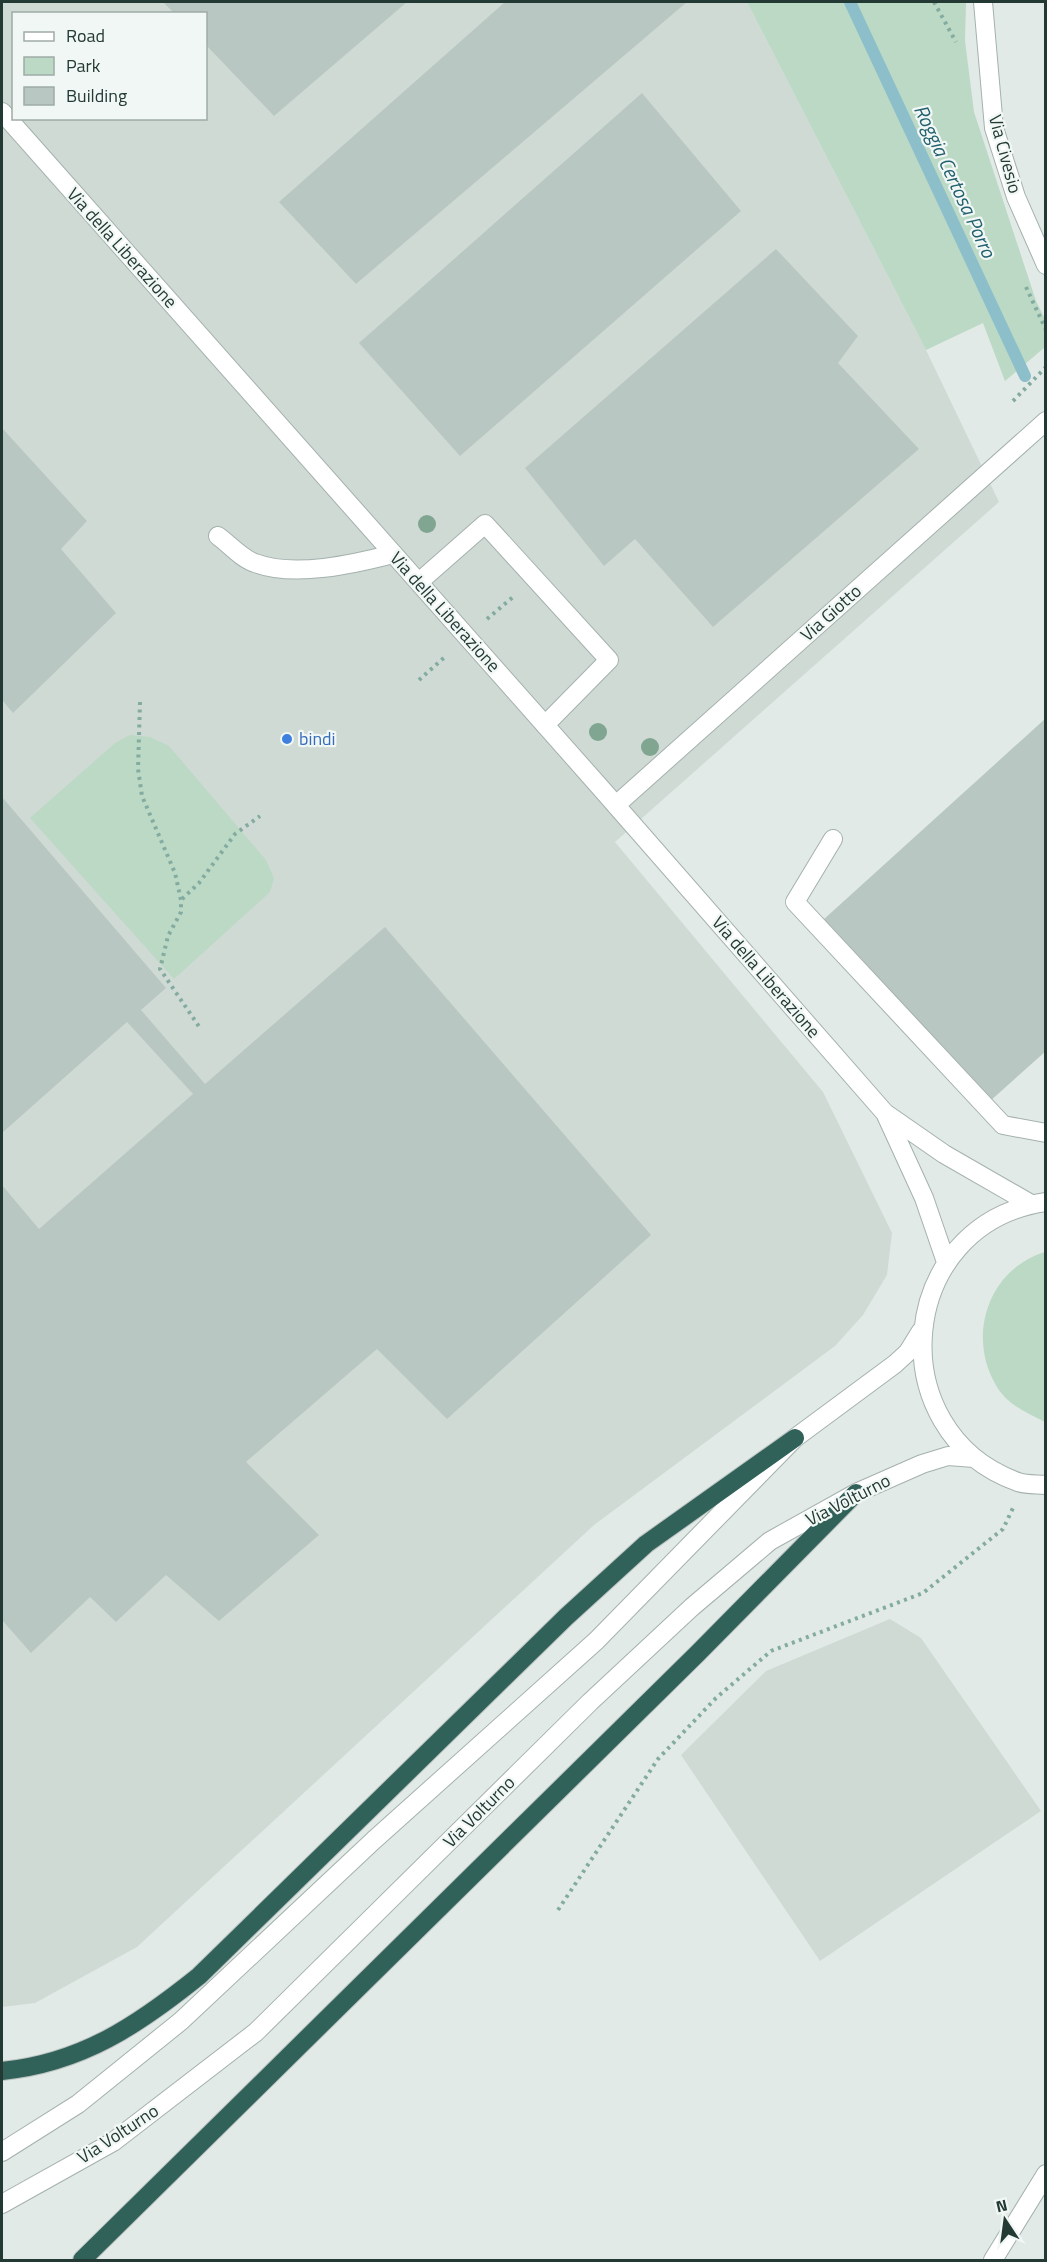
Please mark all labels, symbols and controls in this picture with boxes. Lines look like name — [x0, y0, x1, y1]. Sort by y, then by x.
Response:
legend — [12, 12, 207, 120]
text: Road — [66, 22, 105, 49]
text: Park — [66, 52, 101, 79]
text: Building — [66, 82, 127, 109]
water label: Roggia Certosa Porro — [906, 99, 1005, 264]
street label: Via Civesio — [982, 111, 1029, 196]
street label: Via della Liberazione — [61, 181, 184, 314]
street label: Via della Liberazione — [384, 545, 507, 678]
street label: Via Giotto — [794, 578, 867, 647]
place label: bindi — [299, 725, 336, 752]
marker: bindi — [280, 732, 294, 746]
street label: Via della Liberazione — [706, 910, 827, 1044]
street label: Via Volturno — [801, 1467, 895, 1533]
street label: Via Volturno — [436, 1769, 521, 1854]
street label: Via Volturno — [72, 2097, 164, 2170]
north arrow — [975, 2190, 1035, 2250]
text: N — [994, 2192, 1010, 2218]

